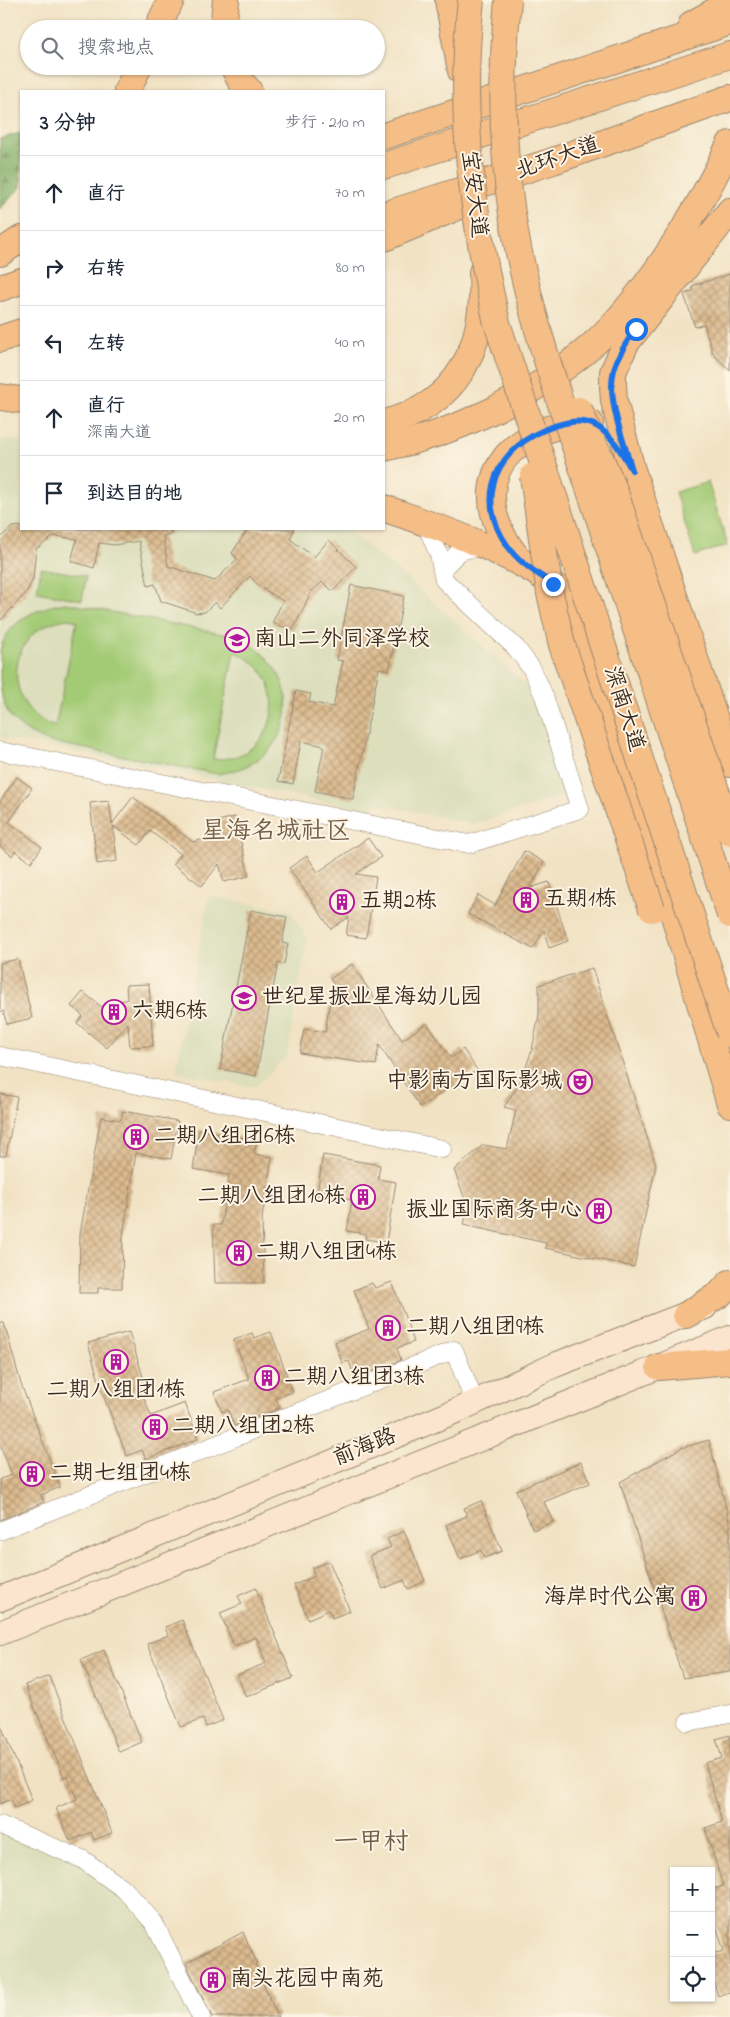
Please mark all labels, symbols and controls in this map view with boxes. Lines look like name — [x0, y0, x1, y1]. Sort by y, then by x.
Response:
search box — [20, 20, 385, 75]
icon: search — [38, 34, 66, 62]
text: 搜索地点 — [78, 35, 154, 62]
text: 3 分钟 — [40, 109, 96, 139]
text: 步行 · 210 m — [285, 111, 365, 135]
street label: 北环大道 — [511, 130, 605, 188]
street label: 宝安大道 — [452, 148, 494, 240]
icon: ahead — [40, 179, 68, 207]
text: 直行 — [87, 181, 125, 208]
text: 70 m — [335, 181, 365, 205]
icon: right — [40, 254, 68, 282]
text: 右转 — [87, 256, 125, 283]
text: 80 m — [336, 256, 365, 280]
route start — [625, 318, 648, 341]
icon: left — [40, 329, 68, 357]
text: 左转 — [87, 331, 125, 358]
text: 40 m — [335, 331, 365, 355]
text: 直行 — [87, 393, 125, 420]
icon: ahead — [40, 404, 68, 432]
text: 20 m — [334, 406, 365, 430]
text: 深南大道 — [87, 421, 151, 445]
icon: arrive — [40, 479, 68, 507]
text: 到达目的地 — [87, 481, 182, 508]
route end — [542, 573, 565, 596]
place label: 南山二外同泽学校 — [254, 624, 430, 656]
school or university icon: 南山二外同泽学校 — [224, 627, 250, 653]
street label: 深南大道 — [594, 662, 652, 756]
district label: 星海名城社区 — [201, 814, 351, 850]
place label: 五期1栋 — [544, 884, 617, 916]
place label: 五期2栋 — [360, 886, 437, 918]
building icon: 五期1栋 — [513, 887, 539, 913]
building icon: 五期2栋 — [329, 889, 355, 915]
place label: 世纪星振业星海幼儿园 — [262, 982, 482, 1014]
school or university icon: 世纪星振业星海幼儿园 — [231, 985, 257, 1011]
place label: 六期6栋 — [132, 996, 208, 1028]
building icon: 六期6栋 — [101, 999, 127, 1025]
place label: 中影南方国际影城 — [386, 1066, 562, 1098]
theatre icon: 中影南方国际影城 — [567, 1069, 593, 1095]
place label: 二期八组团6栋 — [154, 1121, 296, 1153]
building icon: 二期八组团6栋 — [123, 1124, 149, 1150]
place label: 二期八组团10栋 — [197, 1181, 346, 1213]
building icon: 二期八组团10栋 — [350, 1184, 376, 1210]
place label: 振业国际商务中心 — [406, 1195, 582, 1227]
building icon: 振业国际商务中心 — [586, 1198, 612, 1224]
place label: 二期八组团4栋 — [256, 1237, 397, 1269]
building icon: 二期八组团4栋 — [226, 1240, 252, 1266]
place label: 二期八组团9栋 — [406, 1312, 545, 1344]
building icon: 二期八组团9栋 — [375, 1315, 401, 1341]
building icon: 二期八组团1栋 — [103, 1349, 129, 1375]
place label: 二期八组团3栋 — [284, 1362, 425, 1394]
building icon: 二期八组团3栋 — [254, 1365, 280, 1391]
place label: 二期八组团1栋 — [47, 1375, 186, 1407]
place label: 二期八组团2栋 — [172, 1411, 315, 1443]
building icon: 二期八组团2栋 — [142, 1414, 168, 1440]
street label: 前海路 — [328, 1421, 402, 1475]
place label: 二期七组团4栋 — [50, 1458, 191, 1490]
building icon: 二期七组团4栋 — [19, 1461, 45, 1487]
place label: 海岸时代公寓 — [544, 1582, 676, 1614]
building icon: 海岸时代公寓 — [681, 1585, 707, 1611]
district label: 一甲村 — [333, 1825, 409, 1861]
map controls — [670, 1867, 715, 2002]
button: + — [670, 1867, 715, 1912]
button: − — [670, 1912, 715, 1957]
button: locate — [670, 1957, 715, 2002]
place label: 南头花园中南苑 — [230, 1964, 384, 1996]
building icon: 南头花园中南苑 — [200, 1967, 226, 1993]

